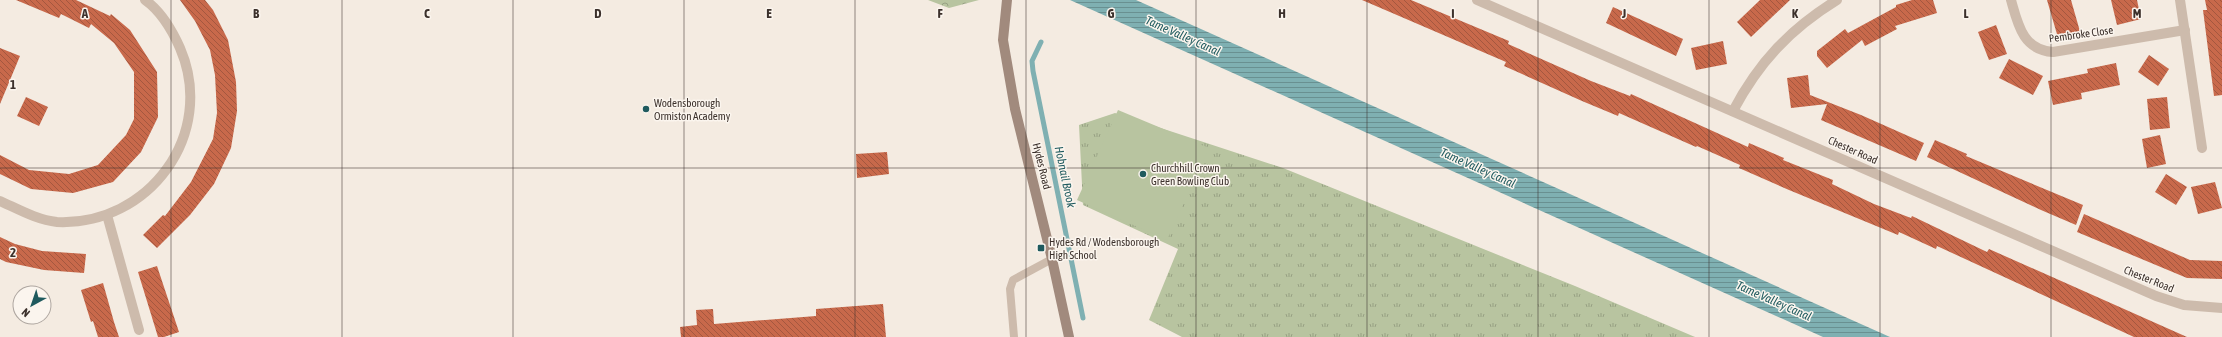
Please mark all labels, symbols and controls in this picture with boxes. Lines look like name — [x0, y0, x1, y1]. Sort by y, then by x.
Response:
text: A — [81, 6, 89, 21]
text: B — [253, 6, 260, 21]
text: C — [424, 6, 430, 21]
text: D — [594, 6, 602, 21]
text: E — [766, 6, 772, 21]
text: F — [937, 6, 943, 21]
text: G — [1108, 6, 1115, 21]
text: H — [1278, 6, 1286, 21]
text: I — [1451, 6, 1455, 21]
text: J — [1621, 6, 1626, 21]
text: K — [1792, 6, 1799, 21]
text: L — [1963, 6, 1969, 21]
text: M — [2133, 6, 2142, 21]
water label: Tame Valley Canal — [1143, 13, 1223, 59]
street label: Pembroke Close — [2048, 24, 2114, 44]
text: 1 — [10, 77, 16, 92]
place label: Wodensborough Ormiston Academy — [654, 97, 731, 122]
marker: Wodensborough Ormiston Academy — [641, 104, 651, 114]
street label: Chester Road — [1826, 134, 1880, 166]
street label: Hydes Road — [1030, 142, 1054, 190]
water label: Hobnail Brook — [1052, 145, 1079, 210]
water label: Tame Valley Canal — [1438, 145, 1518, 191]
place label: Churchhill Crown Green Bowling Club — [1151, 162, 1229, 187]
marker: Churchhill Crown Green Bowling Club — [1138, 169, 1148, 179]
place label: Hydes Rd / Wodensborough High School — [1049, 236, 1159, 261]
marker: Hydes Rd / Wodensborough High School — [1036, 243, 1046, 253]
text: 2 — [10, 245, 16, 260]
street label: Chester Road — [2122, 264, 2176, 294]
water label: Tame Valley Canal — [1734, 278, 1814, 324]
north arrow — [12, 285, 52, 325]
text: N — [19, 306, 32, 319]

